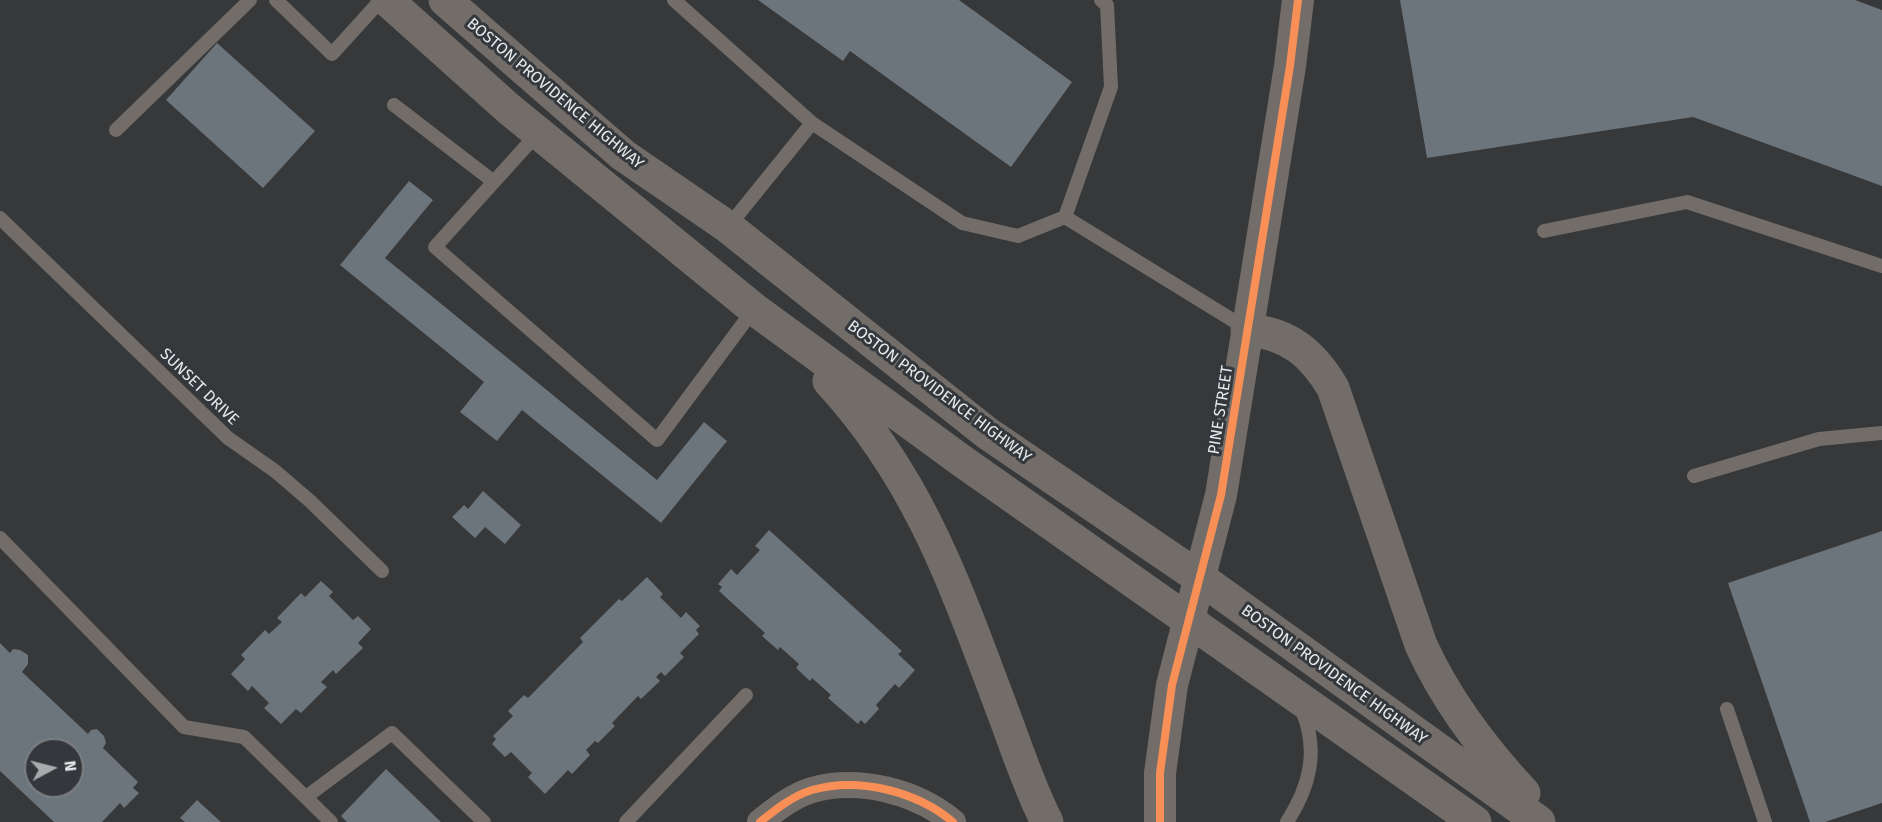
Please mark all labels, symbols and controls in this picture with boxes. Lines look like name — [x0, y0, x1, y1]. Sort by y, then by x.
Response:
street label: BOSTON PROVIDENCE HIGHWAY — [463, 14, 647, 174]
street label: BOSTON PROVIDENCE HIGHWAY — [843, 317, 1035, 467]
street label: SUNSET DRIVE — [156, 345, 242, 429]
street label: PINE STREET — [1205, 364, 1237, 456]
street label: BOSTON PROVIDENCE HIGHWAY — [1237, 601, 1431, 749]
north arrow — [24, 738, 84, 798]
text: N — [60, 760, 80, 772]

